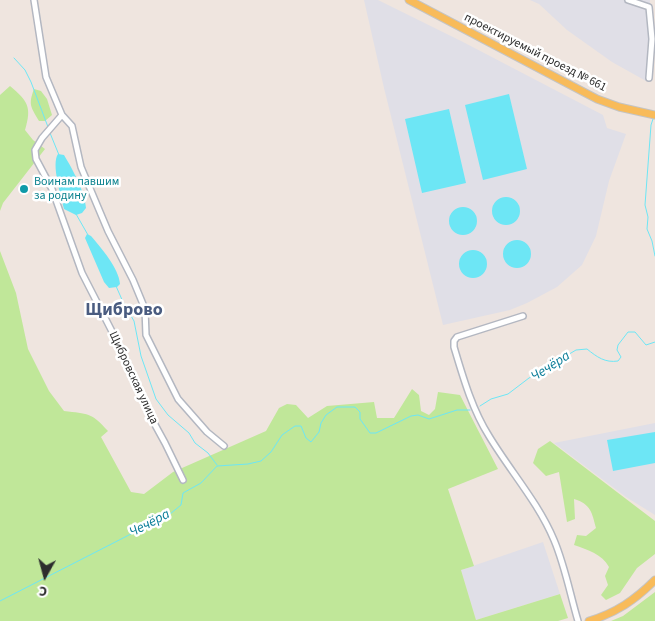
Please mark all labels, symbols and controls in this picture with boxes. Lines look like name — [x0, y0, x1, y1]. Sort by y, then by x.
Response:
street label: проектируемый проезд № 661 — [461, 11, 609, 95]
place label: Воинам павшим за родину — [34, 175, 119, 203]
marker: Воинам павшим за родину — [18, 183, 30, 195]
district label: Щиброво — [85, 300, 163, 322]
street label: Щибровская улица — [105, 329, 161, 427]
water label: Чечёра — [528, 348, 574, 386]
water label: Чечёра — [127, 506, 173, 542]
north arrow — [20, 551, 70, 601]
text: С — [38, 580, 48, 601]

